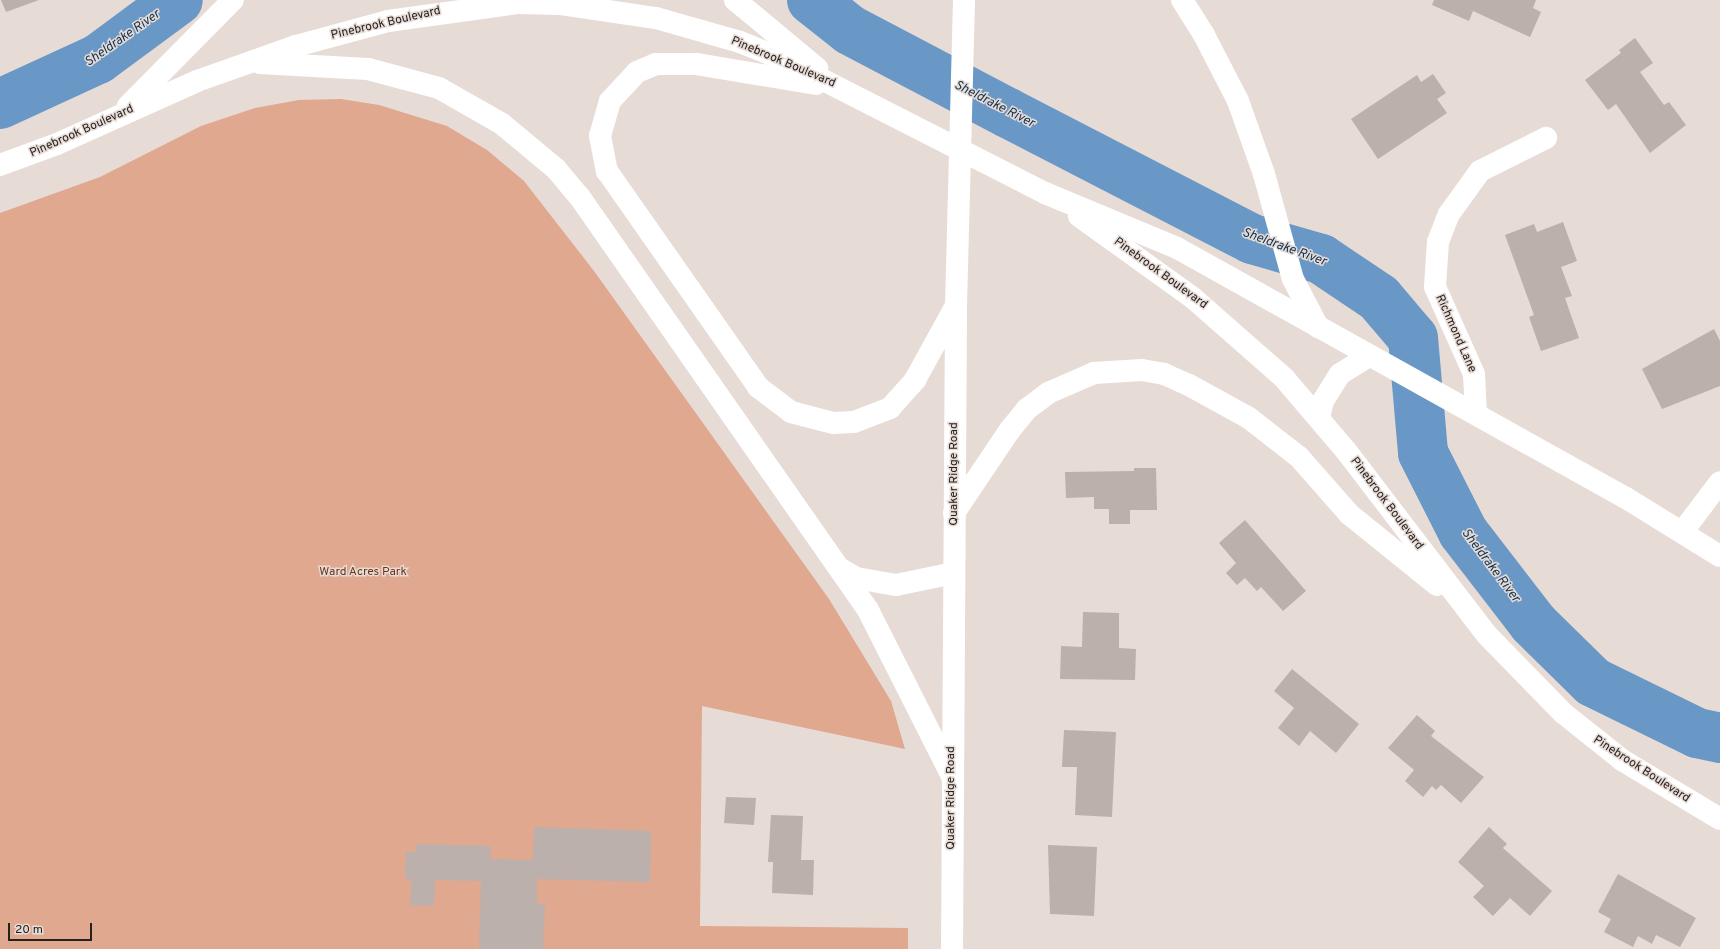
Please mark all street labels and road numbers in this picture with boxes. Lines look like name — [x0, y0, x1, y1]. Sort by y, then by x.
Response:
street label: Pinebrook Boulevard — [330, 4, 442, 44]
street label: Pinebrook Boulevard — [729, 34, 837, 92]
street label: Pinebrook Boulevard — [28, 103, 136, 161]
street label: Pinebrook Boulevard — [1110, 235, 1210, 313]
street label: Richmond Lane — [1431, 293, 1479, 375]
street label: Quaker Ridge Road — [948, 422, 962, 526]
street label: Pinebrook Boulevard — [1347, 455, 1425, 553]
street label: Pinebrook Boulevard — [1590, 733, 1692, 807]
street label: Quaker Ridge Road — [945, 746, 959, 850]

